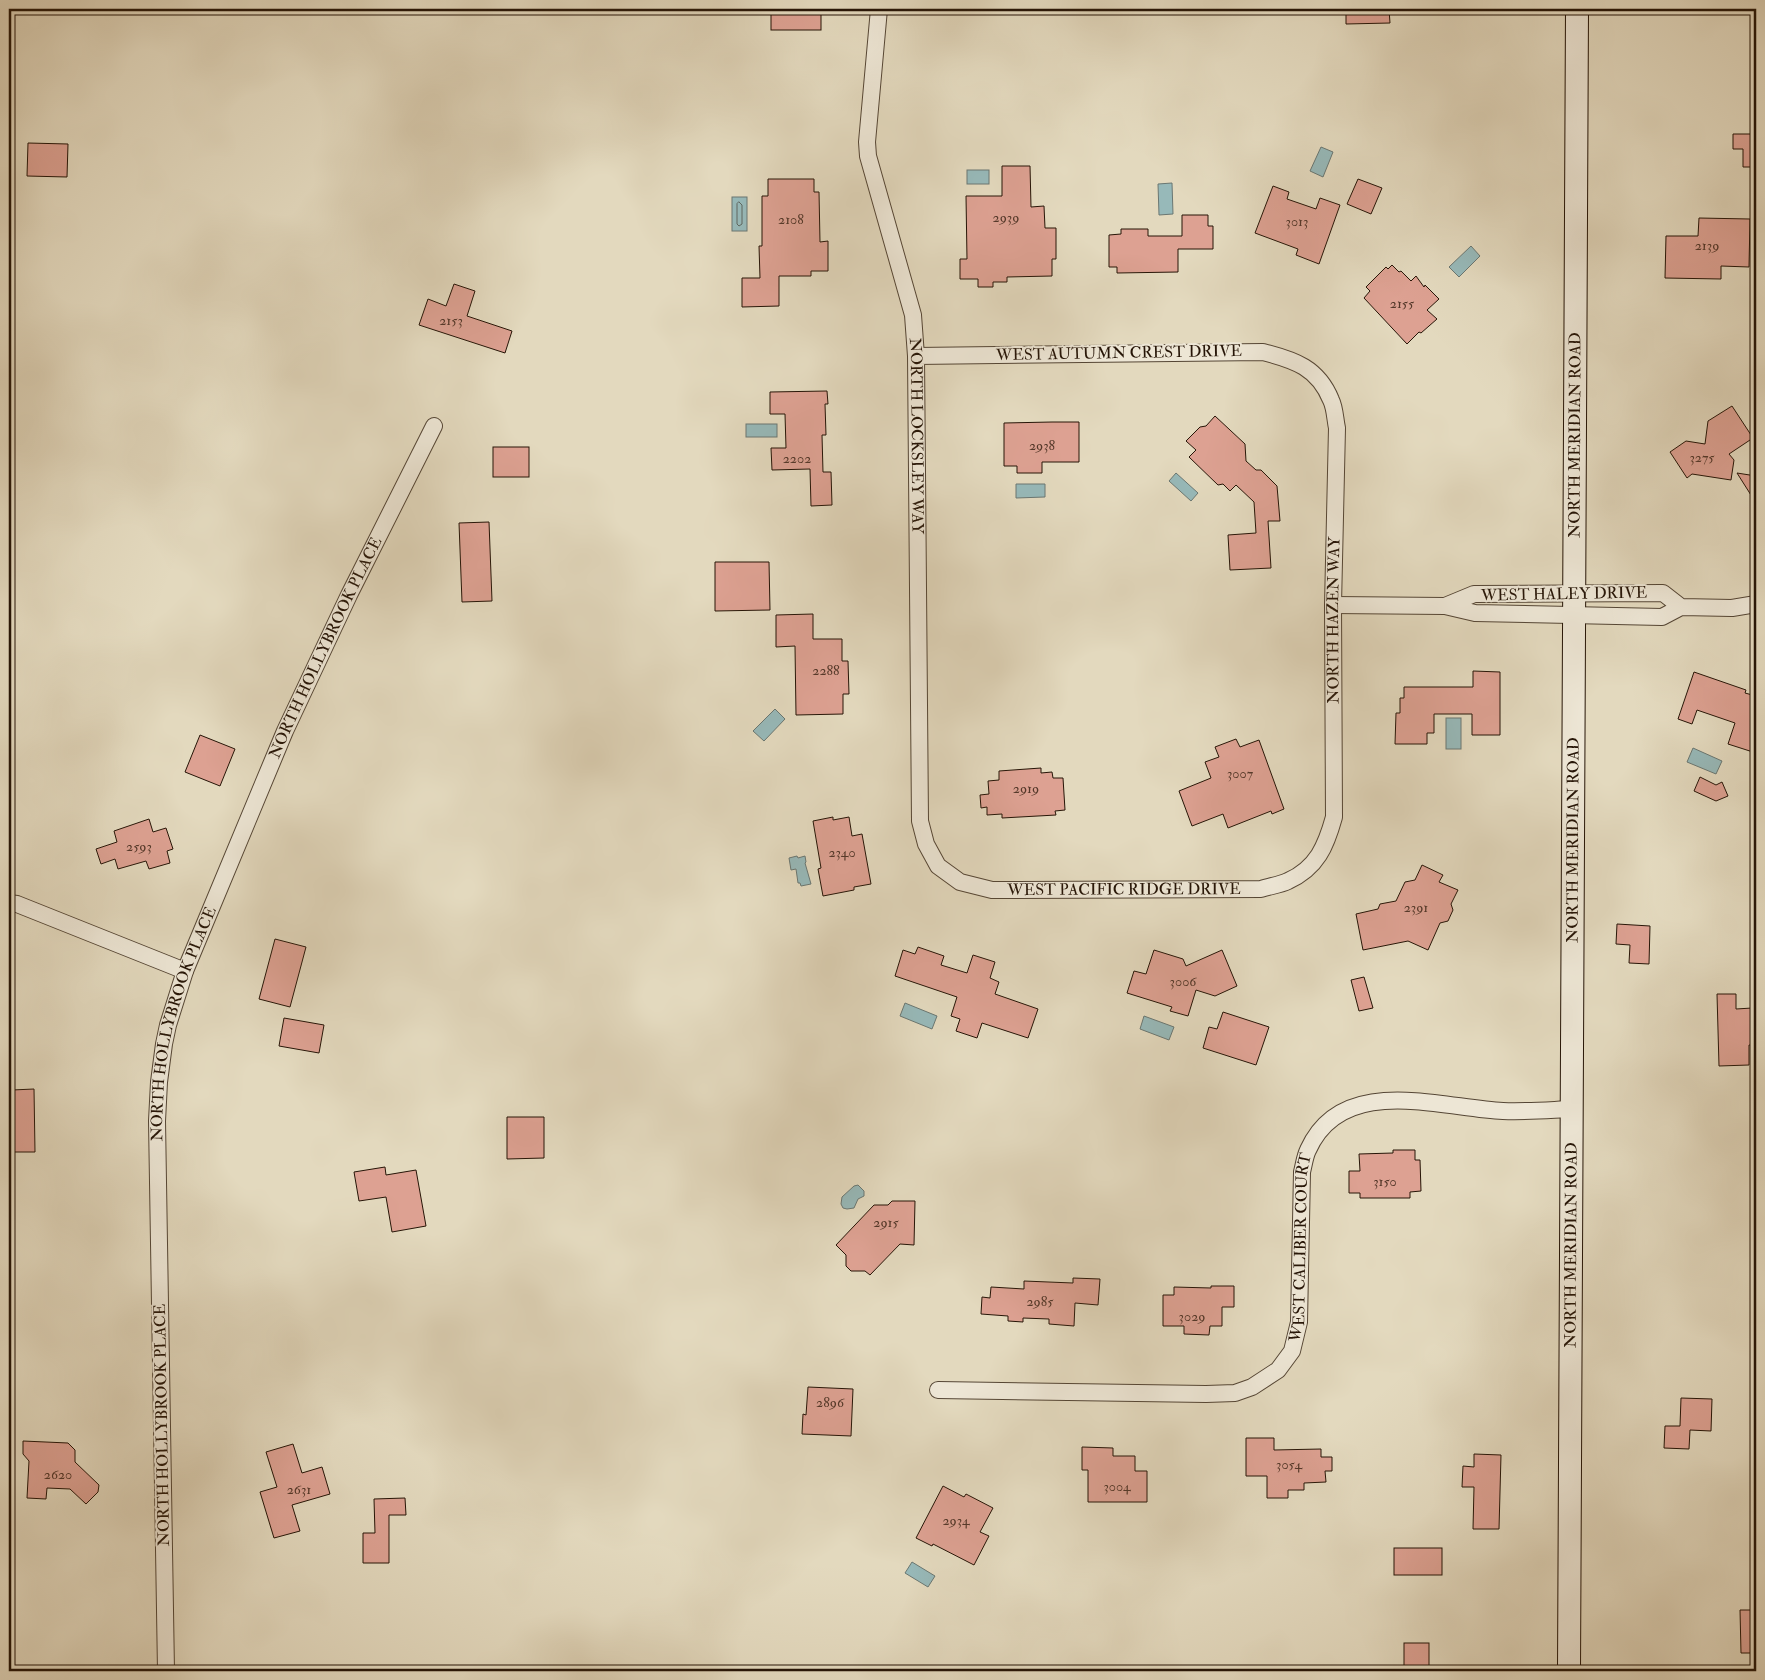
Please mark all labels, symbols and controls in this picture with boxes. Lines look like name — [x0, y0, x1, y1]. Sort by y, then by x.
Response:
house number: 2939 — [993, 209, 1019, 226]
house number: 2108 — [778, 211, 804, 228]
house number: 3013 — [1286, 213, 1308, 230]
house number: 2139 — [1695, 237, 1719, 254]
house number: 2155 — [1390, 295, 1415, 312]
house number: 2153 — [439, 312, 463, 329]
street label: NORTH MERIDIAN ROAD — [1564, 332, 1585, 538]
street label: NORTH LOCKSLEY WAY — [905, 337, 928, 535]
street label: WEST AUTUMN CREST DRIVE — [995, 341, 1242, 365]
house number: 2938 — [1029, 437, 1056, 454]
house number: 3275 — [1689, 449, 1715, 466]
house number: 2202 — [783, 450, 811, 467]
street label: NORTH HOLLYBROOK PLACE — [265, 534, 386, 761]
street label: NORTH HAZEN WAY — [1323, 535, 1345, 704]
street label: WEST HALEY DRIVE — [1480, 583, 1647, 605]
house number: 2288 — [812, 662, 840, 679]
street label: NORTH MERIDIAN ROAD — [1563, 737, 1583, 943]
house number: 3007 — [1227, 765, 1254, 782]
house number: 2919 — [1013, 780, 1039, 797]
house number: 2593 — [126, 838, 152, 855]
house number: 2340 — [828, 844, 856, 861]
street label: WEST PACIFIC RIDGE DRIVE — [1006, 879, 1241, 900]
house number: 2391 — [1404, 899, 1428, 916]
street label: NORTH HOLLYBROOK PLACE — [147, 904, 221, 1142]
house number: 3006 — [1170, 973, 1197, 990]
street label: NORTH MERIDIAN ROAD — [1561, 1142, 1582, 1348]
street label: WEST CALIBER COURT — [1284, 1151, 1316, 1345]
house number: 3150 — [1373, 1173, 1397, 1190]
house number: 2915 — [873, 1214, 900, 1231]
house number: 2985 — [1027, 1293, 1054, 1310]
street label: NORTH HOLLYBROOK PLACE — [150, 1304, 174, 1546]
house number: 3029 — [1179, 1308, 1205, 1325]
house number: 2896 — [816, 1394, 845, 1411]
house number: 3054 — [1276, 1456, 1303, 1473]
house number: 2620 — [44, 1466, 72, 1483]
house number: 3004 — [1103, 1478, 1132, 1495]
house number: 2631 — [287, 1481, 311, 1498]
house number: 2934 — [942, 1512, 971, 1529]

